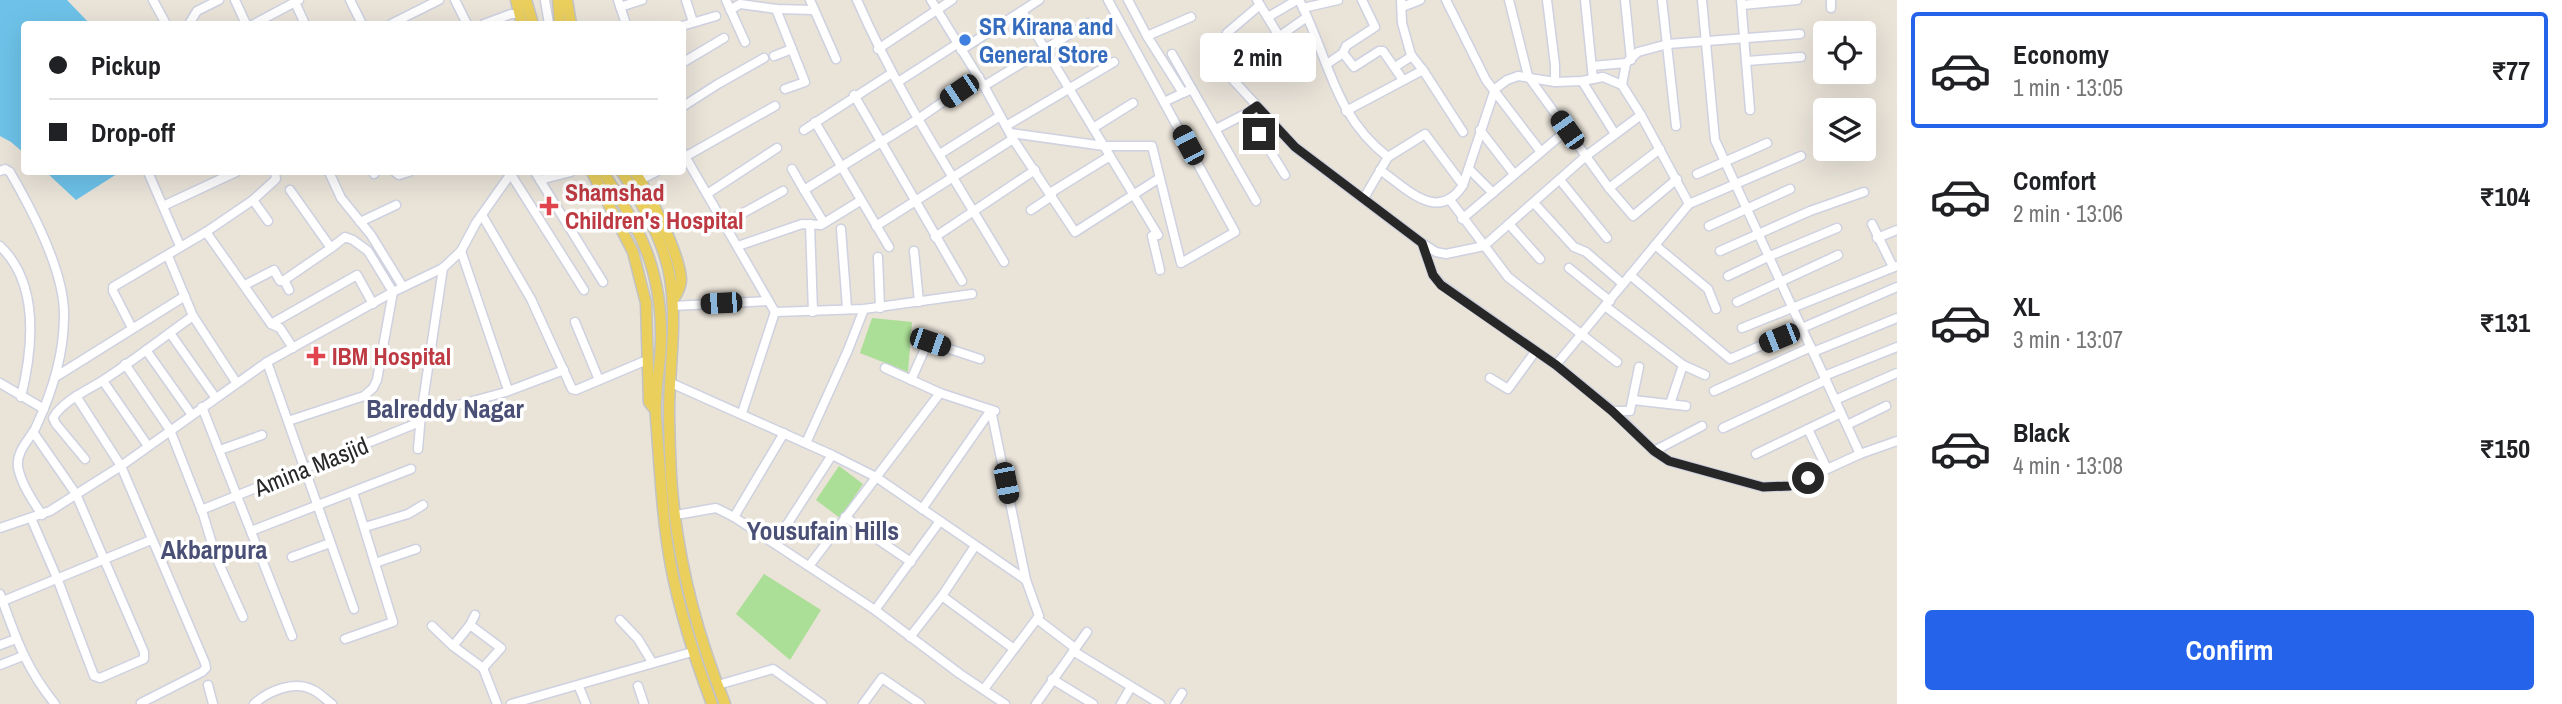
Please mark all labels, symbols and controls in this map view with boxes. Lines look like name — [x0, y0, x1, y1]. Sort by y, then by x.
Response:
place label: SR Kirana and General Store — [979, 10, 1114, 70]
map controls — [1813, 21, 1876, 161]
button: locate — [1813, 21, 1876, 84]
marker: SR Kirana and General Store — [957, 32, 973, 48]
callout: 2 min — [1201, 32, 1317, 82]
text: Economy — [2013, 37, 2109, 72]
icon: car — [1929, 39, 1992, 102]
text: 2 min — [1233, 42, 1283, 73]
text: Pickup — [91, 48, 161, 83]
text: ₹77 — [2491, 53, 2530, 88]
car — [936, 71, 983, 111]
text: 1 min · 13:05 — [2013, 72, 2123, 103]
button: layers — [1813, 98, 1876, 161]
car — [1547, 107, 1588, 153]
text: Drop-off — [91, 115, 175, 150]
route end — [1243, 118, 1275, 150]
car — [1169, 122, 1208, 168]
text: Comfort — [2013, 163, 2096, 198]
icon: car — [1929, 165, 1992, 228]
place label: Shamshad Children's Hospital — [565, 176, 744, 236]
text: ₹104 — [2479, 179, 2530, 214]
marker: Shamshad Children's Hospital — [539, 196, 559, 216]
text: 2 min · 13:06 — [2013, 198, 2123, 229]
text: XL — [2013, 289, 2040, 324]
car — [700, 291, 743, 315]
icon: car — [1929, 291, 1992, 354]
text: ₹131 — [2479, 305, 2530, 340]
car — [1756, 320, 1803, 356]
text: 3 min · 13:07 — [2013, 324, 2123, 355]
car — [907, 325, 954, 359]
place label: IBM Hospital — [332, 340, 451, 372]
marker: IBM Hospital — [306, 346, 326, 366]
district label: Balreddy Nagar — [366, 391, 524, 426]
text: Black — [2013, 415, 2070, 450]
icon: car — [1929, 417, 1992, 480]
street label: Amina Masjid — [248, 429, 373, 504]
text: ₹150 — [2479, 431, 2530, 466]
text: 4 min · 13:08 — [2013, 450, 2123, 481]
car — [992, 460, 1021, 506]
route start — [1792, 462, 1824, 494]
district label: Yousufain Hills — [747, 513, 899, 548]
district label: Akbarpura — [161, 532, 267, 567]
button: Confirm — [1925, 610, 2534, 690]

